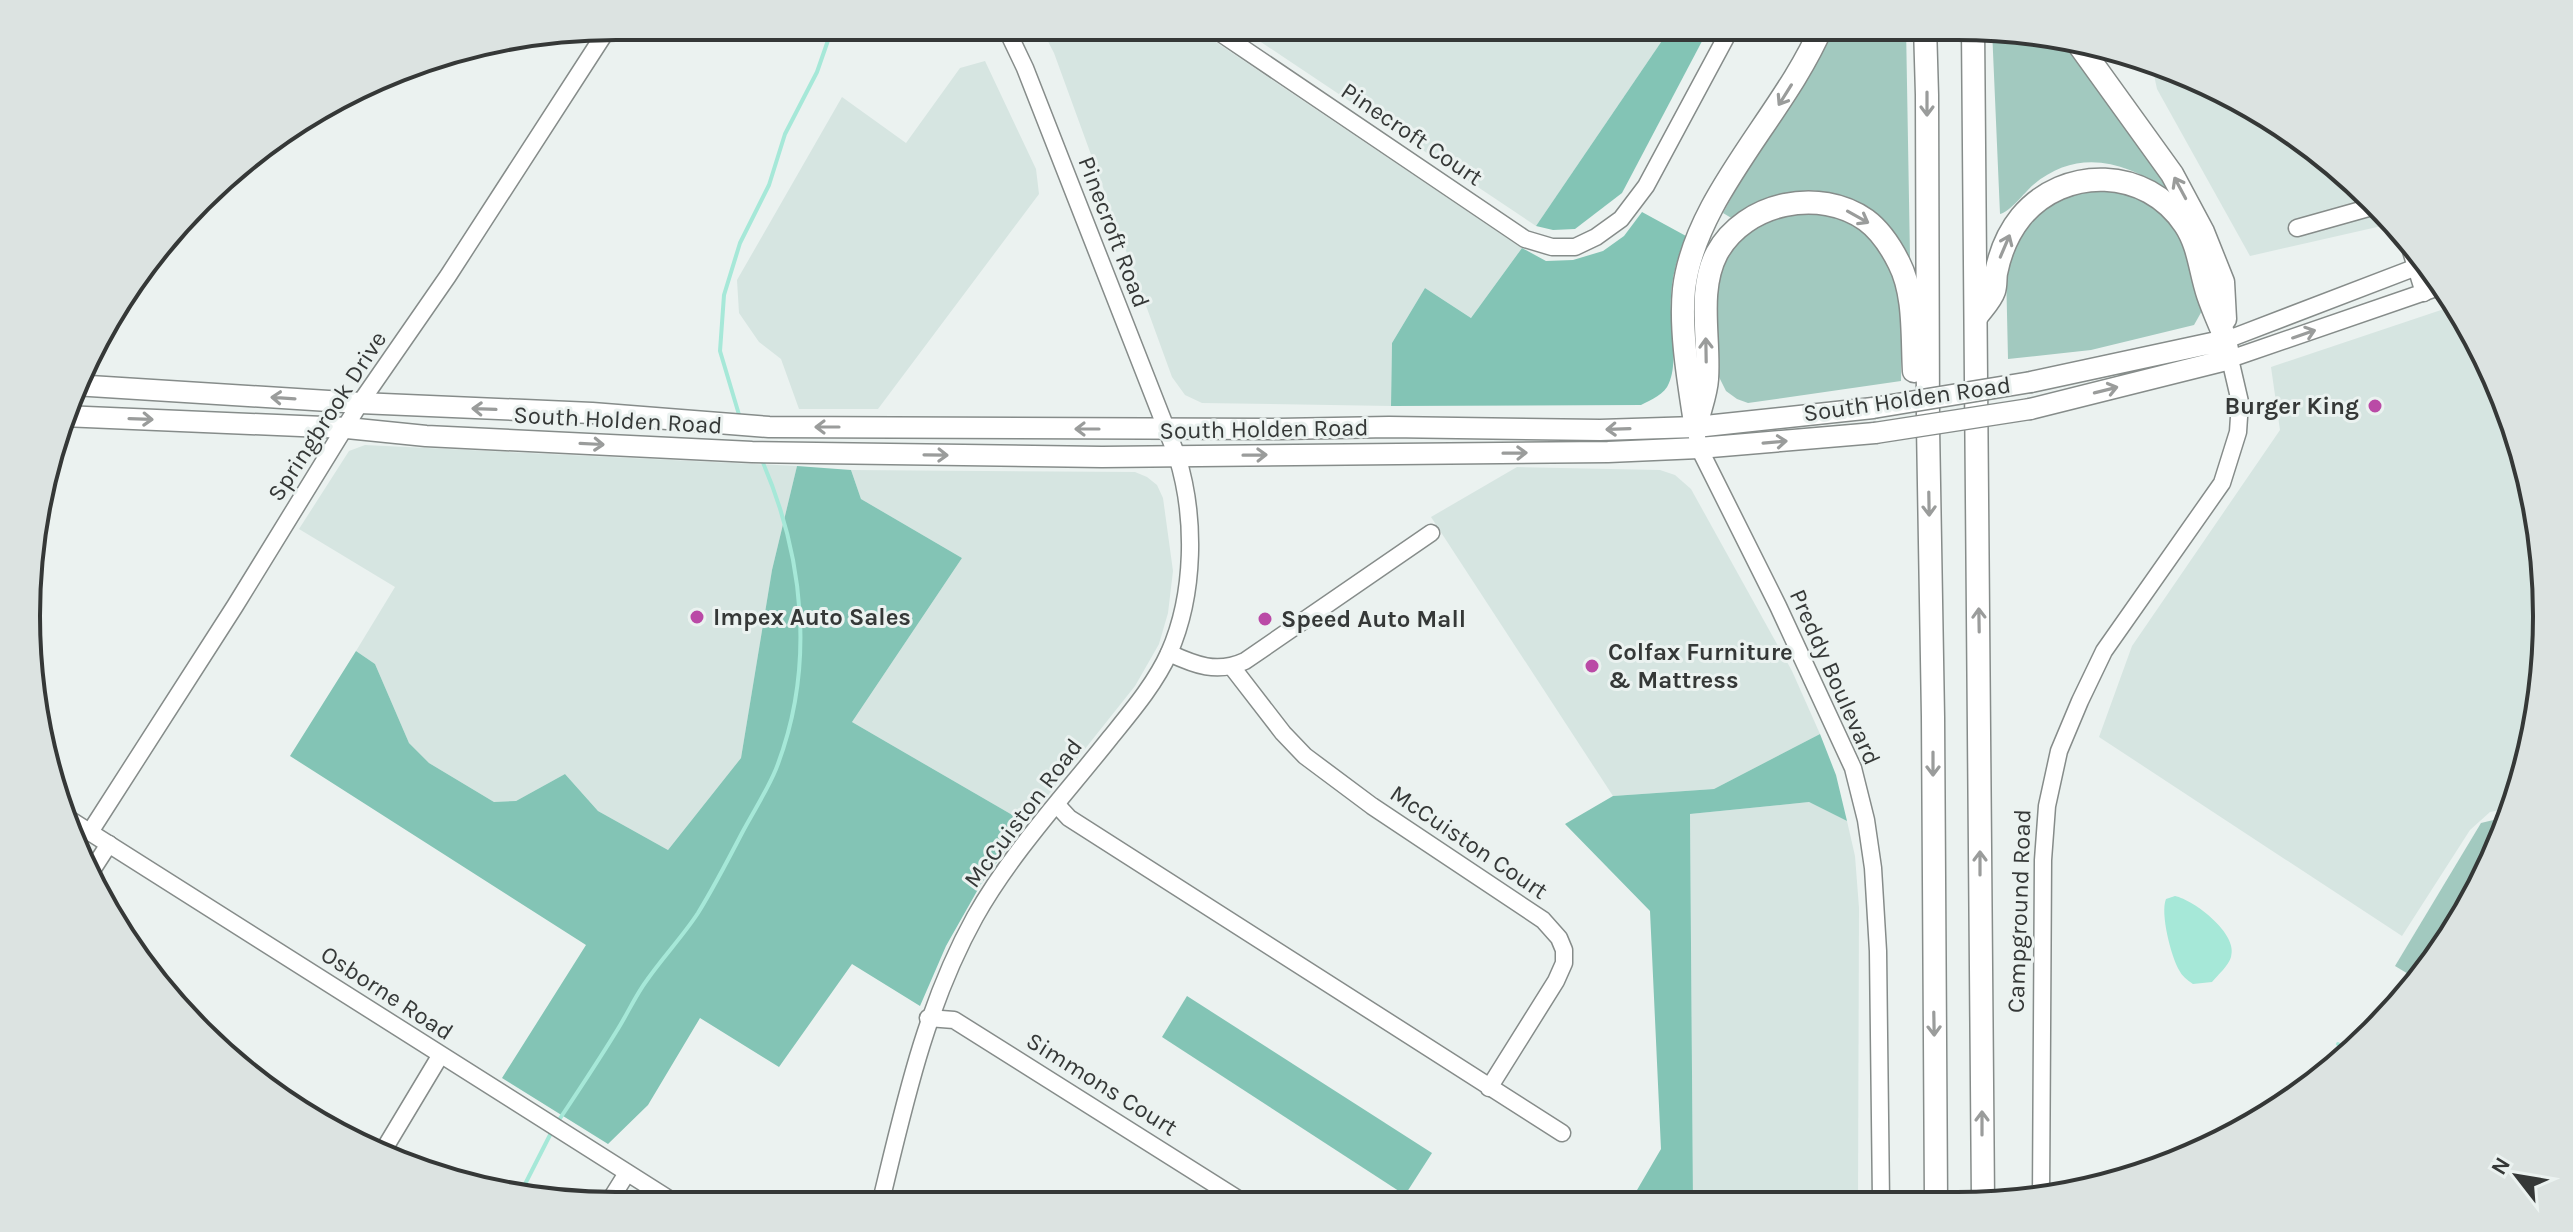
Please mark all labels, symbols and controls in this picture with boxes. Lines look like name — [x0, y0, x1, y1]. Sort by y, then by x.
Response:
street label: Pinecroft Court — [1336, 76, 1488, 192]
one-way arrow — [1777, 83, 1793, 106]
one-way arrow — [1919, 90, 1935, 117]
street label: Pinecroft Road — [1072, 152, 1156, 312]
one-way arrow — [2171, 177, 2187, 200]
one-way arrow — [1846, 209, 1869, 225]
one-way arrow — [1999, 234, 2013, 258]
street label: Springbrook Drive — [262, 326, 392, 506]
one-way arrow — [2291, 326, 2316, 341]
one-way arrow — [1699, 337, 1714, 364]
street label: South Holden Road — [1801, 371, 2013, 427]
one-way arrow — [2093, 382, 2118, 397]
one-way arrow — [270, 391, 297, 406]
place label: Burger King — [2225, 392, 2359, 420]
marker: Burger King — [2366, 397, 2384, 415]
one-way arrow — [471, 401, 498, 416]
street label: South Holden Road — [513, 401, 723, 439]
one-way arrow — [127, 412, 154, 427]
street label: South Holden Road — [1159, 413, 1369, 445]
one-way arrow — [814, 419, 841, 435]
one-way arrow — [1074, 421, 1101, 436]
one-way arrow — [1605, 422, 1632, 437]
one-way arrow — [1761, 434, 1788, 449]
one-way arrow — [578, 437, 605, 452]
one-way arrow — [1501, 445, 1528, 461]
one-way arrow — [922, 447, 949, 463]
one-way arrow — [1241, 448, 1268, 463]
one-way arrow — [1921, 490, 1937, 517]
street label: Preddy Boulevard — [1784, 585, 1886, 769]
place label: Impex Auto Sales — [713, 603, 911, 631]
place label: Speed Auto Mall — [1281, 605, 1466, 633]
one-way arrow — [1971, 607, 1987, 634]
marker: Impex Auto Sales — [688, 608, 706, 626]
marker: Speed Auto Mall — [1256, 610, 1274, 628]
place label: Colfax Furniture & Mattress — [1608, 638, 1793, 694]
marker: Colfax Furniture & Mattress — [1583, 657, 1601, 675]
street label: McCuiston Road — [958, 733, 1088, 893]
one-way arrow — [1925, 750, 1941, 777]
street label: McCuiston Court — [1385, 779, 1553, 905]
street label: Campground Road — [2001, 809, 2037, 1013]
one-way arrow — [1972, 850, 1988, 877]
street label: Osborne Road — [316, 940, 458, 1046]
one-way arrow — [1927, 1010, 1942, 1037]
street label: Simmons Court — [1021, 1026, 1183, 1142]
one-way arrow — [1974, 1110, 1990, 1137]
north arrow — [2477, 1136, 2557, 1216]
text: N — [2486, 1153, 2516, 1180]

